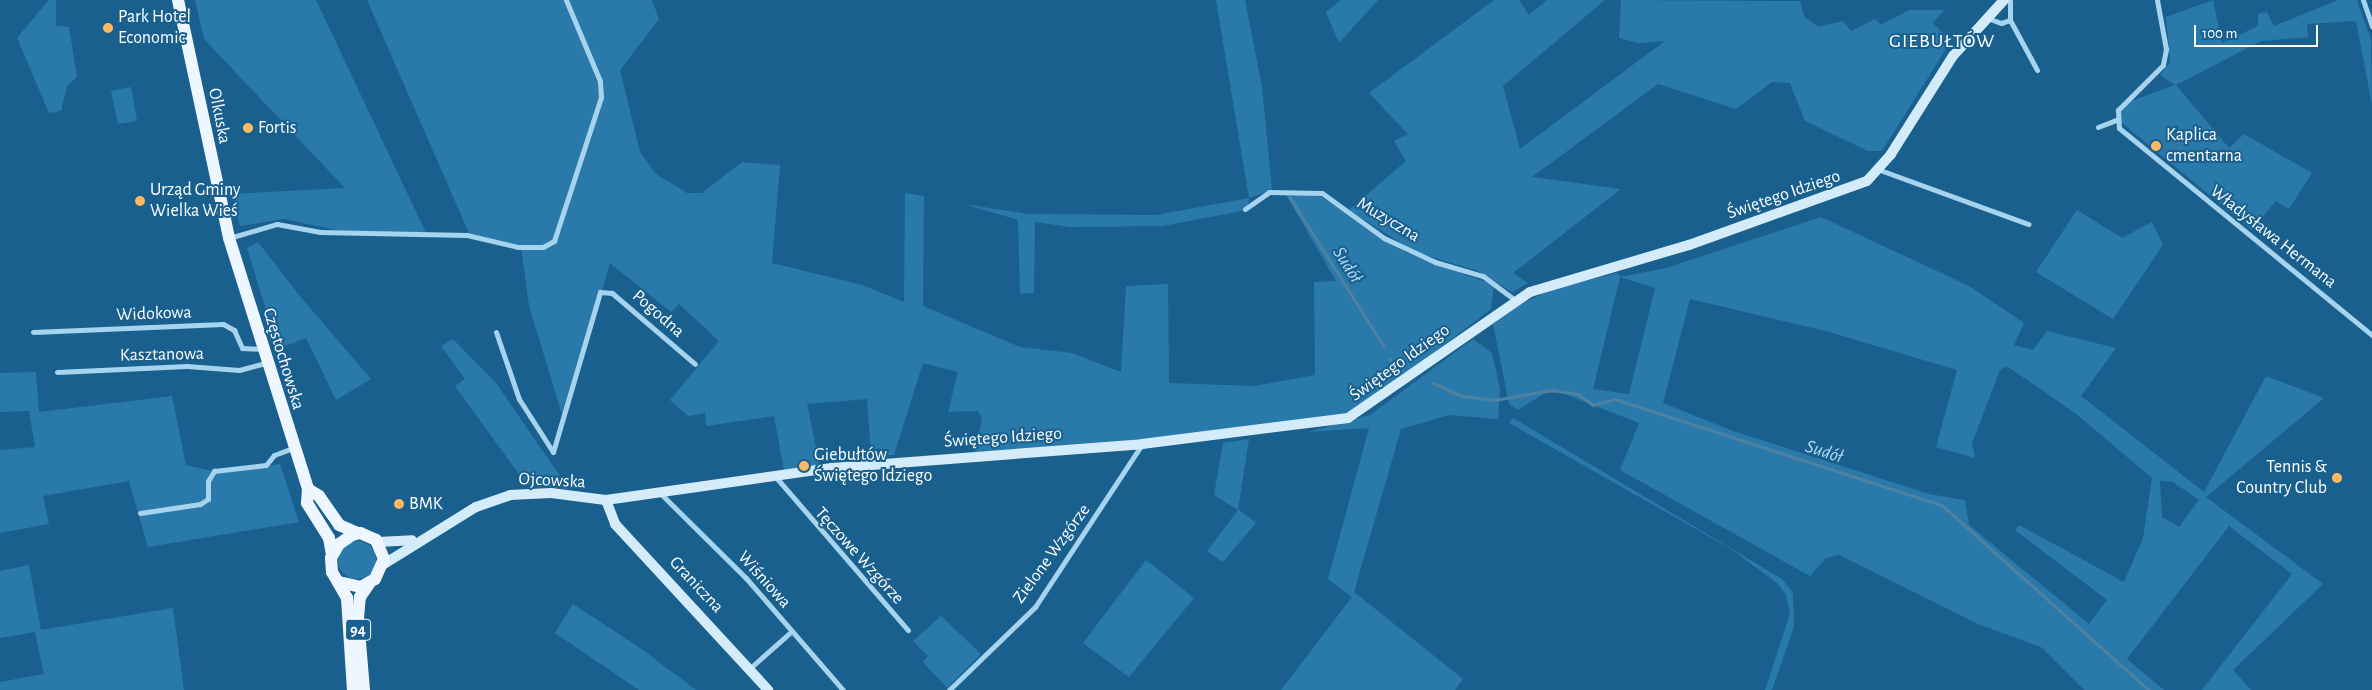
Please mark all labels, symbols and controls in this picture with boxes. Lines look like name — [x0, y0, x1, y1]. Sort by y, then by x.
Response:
place label: Park Hotel Economic — [118, 7, 191, 50]
scale bar — [2197, 15, 2321, 47]
marker: Park Hotel Economic — [102, 22, 114, 34]
text: 100 m — [2202, 26, 2237, 41]
district label: GIEBUŁTÓW — [1888, 29, 1996, 53]
street label: Olkuska — [203, 86, 235, 146]
place label: Fortis — [258, 117, 296, 139]
marker: Fortis — [242, 122, 254, 134]
place label: Kaplica cmentarna — [2166, 125, 2242, 168]
marker: Kaplica cmentarna — [2150, 140, 2162, 152]
street label: Świętego Idziego — [1725, 166, 1843, 224]
place label: Urząd Gminy Wielka Wieś — [150, 180, 241, 222]
street label: Władysława Hermana — [2205, 181, 2341, 293]
street label: Muzyczna — [1353, 193, 1423, 247]
marker: Urząd Gminy Wielka Wieś — [134, 195, 146, 207]
water label: Sudół — [1327, 243, 1367, 287]
street label: Pogodna — [628, 286, 688, 342]
street label: Widokowa — [116, 302, 192, 326]
street label: Częstochowska — [257, 306, 309, 412]
street label: Świętego Idziego — [1346, 319, 1454, 407]
street label: Kasztanowa — [120, 343, 204, 367]
street label: Świętego Idziego — [943, 423, 1063, 453]
water label: Sudół — [1802, 435, 1846, 469]
place label: Giebułtów Świętego Idziego — [814, 445, 932, 488]
place label: Tennis & Country Club — [2236, 457, 2327, 499]
marker: Giebułtów Świętego Idziego — [798, 460, 810, 472]
street label: Ojcowska — [518, 468, 586, 494]
marker: Tennis & Country Club — [2331, 472, 2343, 484]
place label: BMK — [409, 493, 443, 515]
marker: BMK — [393, 498, 405, 510]
street label: Zielone Wzgórze — [1009, 500, 1095, 608]
street label: Tęczowe Wzgórze — [810, 503, 908, 609]
street label: Wiśniowa — [733, 547, 795, 613]
street label: Graniczna — [664, 552, 728, 618]
road number: 94 — [344, 616, 372, 644]

